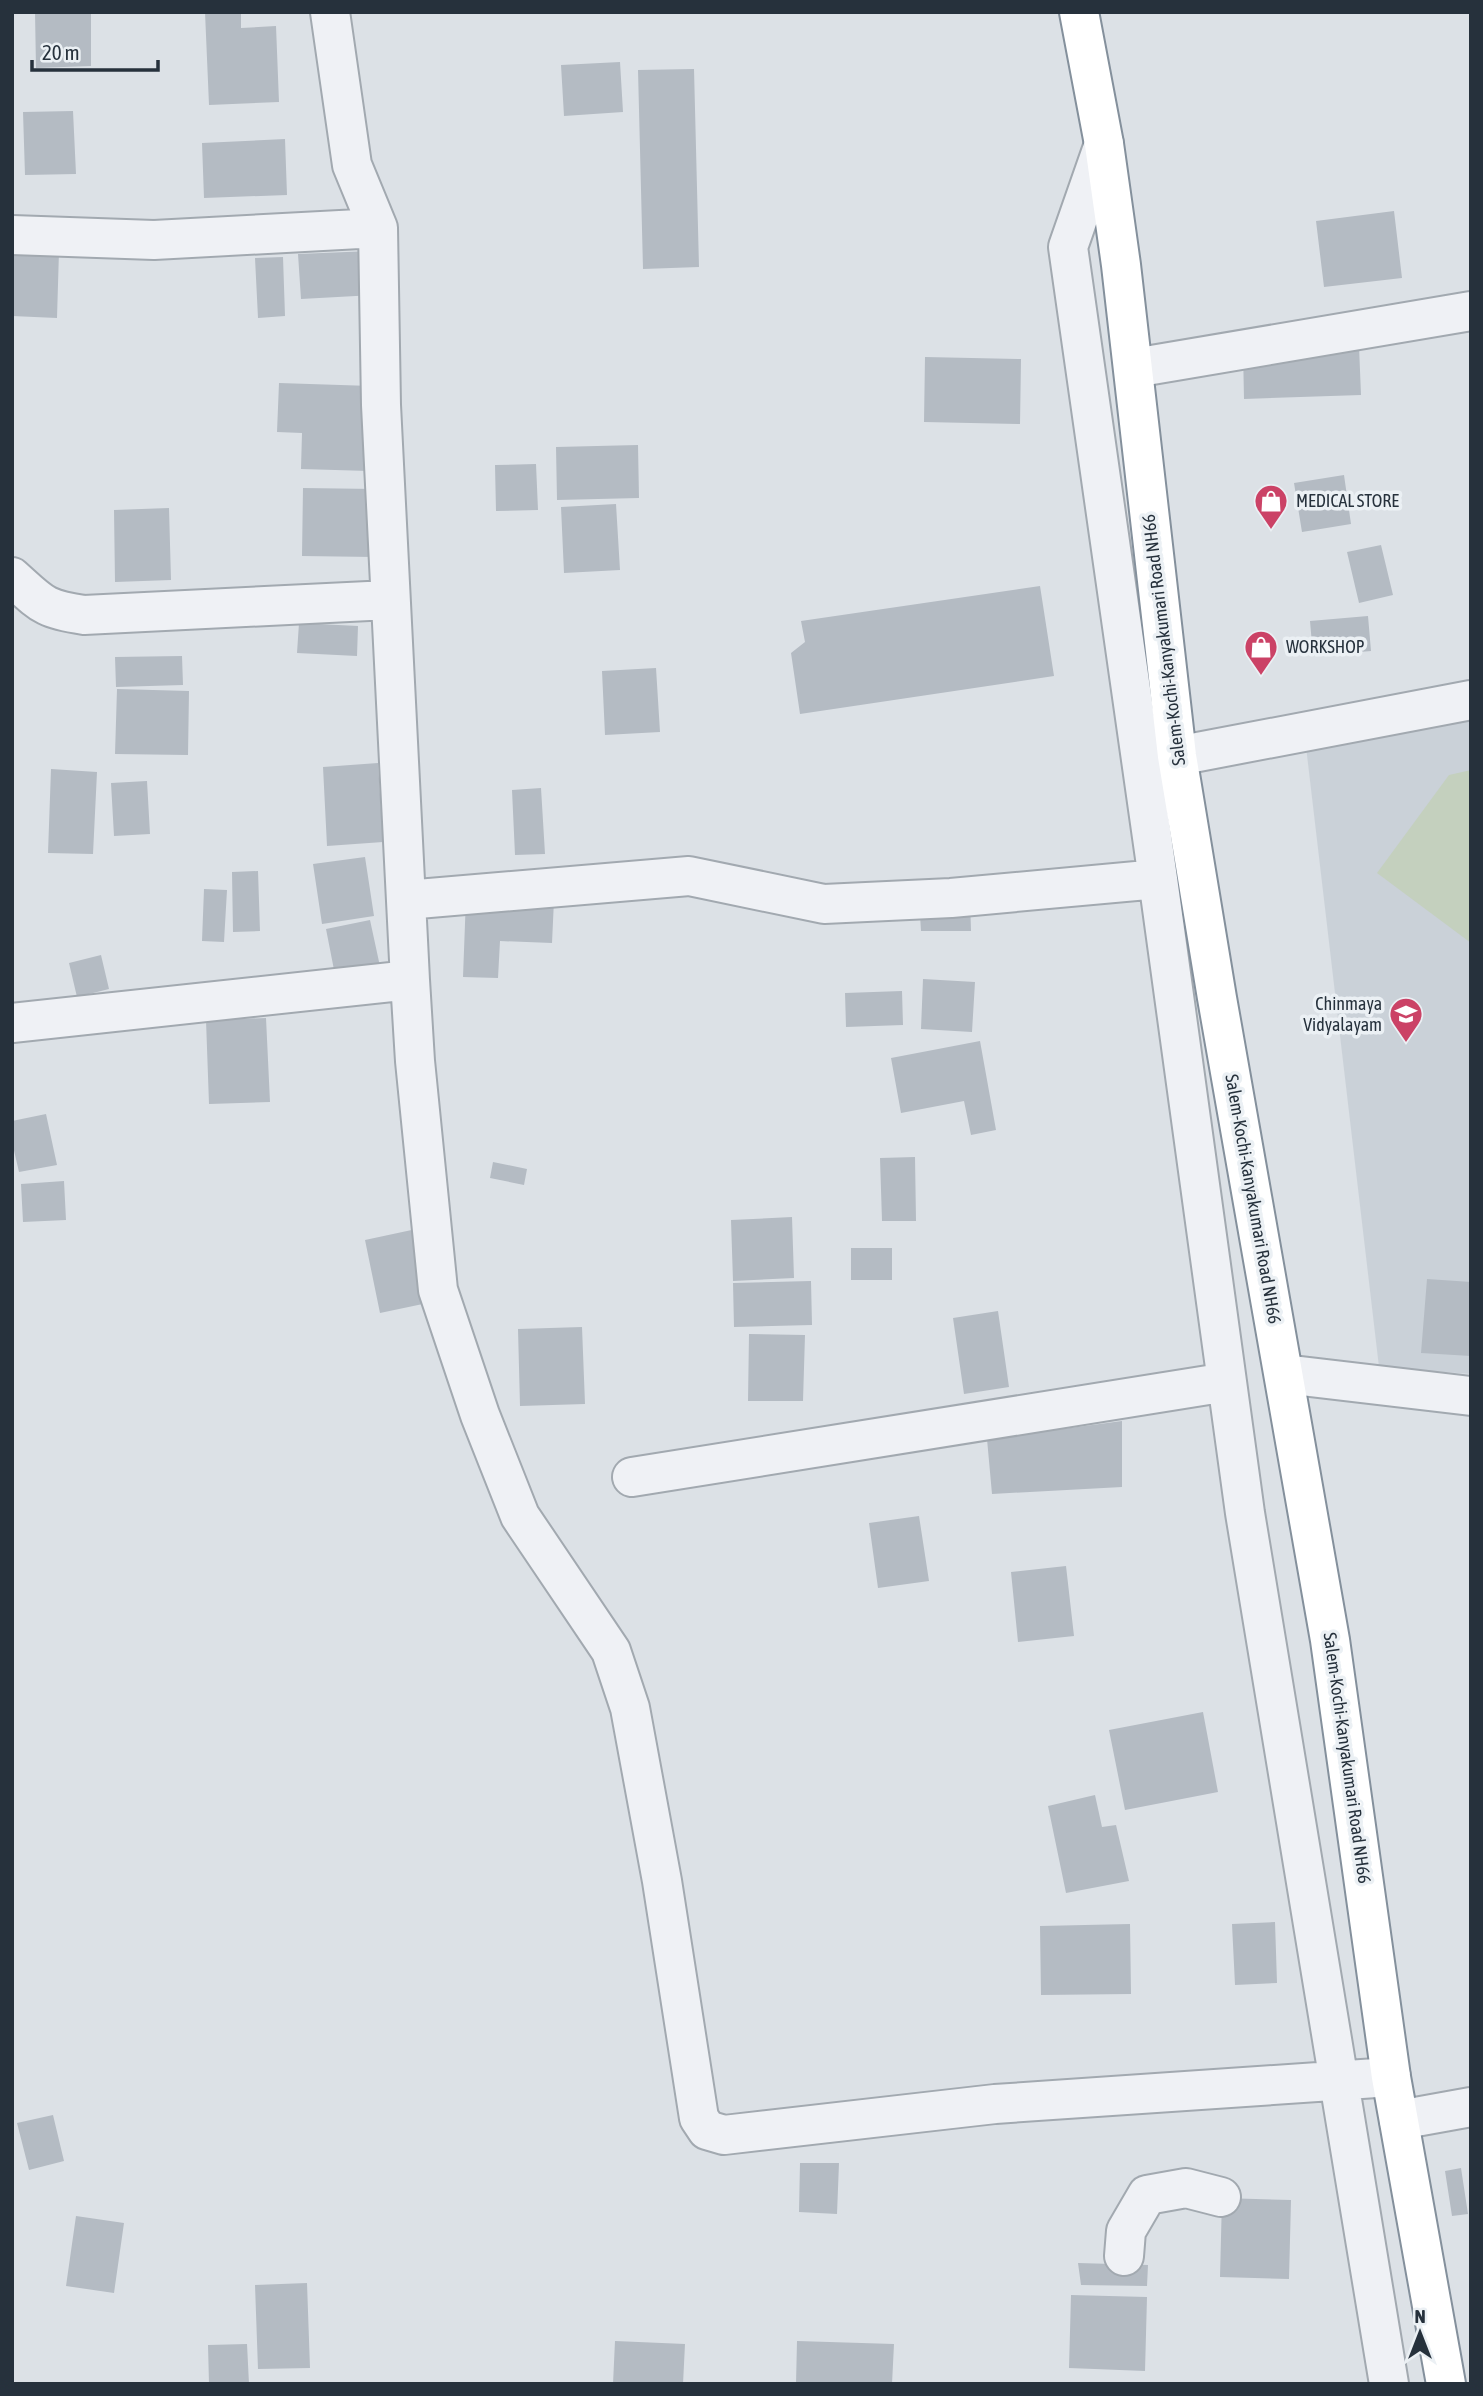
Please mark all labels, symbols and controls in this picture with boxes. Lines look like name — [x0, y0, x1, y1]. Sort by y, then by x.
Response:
scale bar — [32, 28, 158, 72]
text: 20 m — [42, 40, 80, 64]
shop icon: MEDICAL STORE — [1252, 482, 1290, 531]
place label: MEDICAL STORE — [1296, 490, 1399, 511]
street label: Salem-Kochi-Kanyakumari Road NH66 — [1138, 513, 1189, 767]
shop icon: WORKSHOP — [1242, 628, 1280, 677]
place label: WORKSHOP — [1286, 636, 1365, 657]
place label: Chinmaya Vidyalayam — [1303, 993, 1382, 1035]
school or university icon: Chinmaya Vidyalayam — [1387, 995, 1425, 1044]
street label: Salem-Kochi-Kanyakumari Road NH66 — [1221, 1073, 1286, 1325]
street label: Salem-Kochi-Kanyakumari Road NH66 — [1319, 1631, 1375, 1885]
north arrow — [1385, 2298, 1455, 2368]
text: N — [1414, 2305, 1426, 2327]

